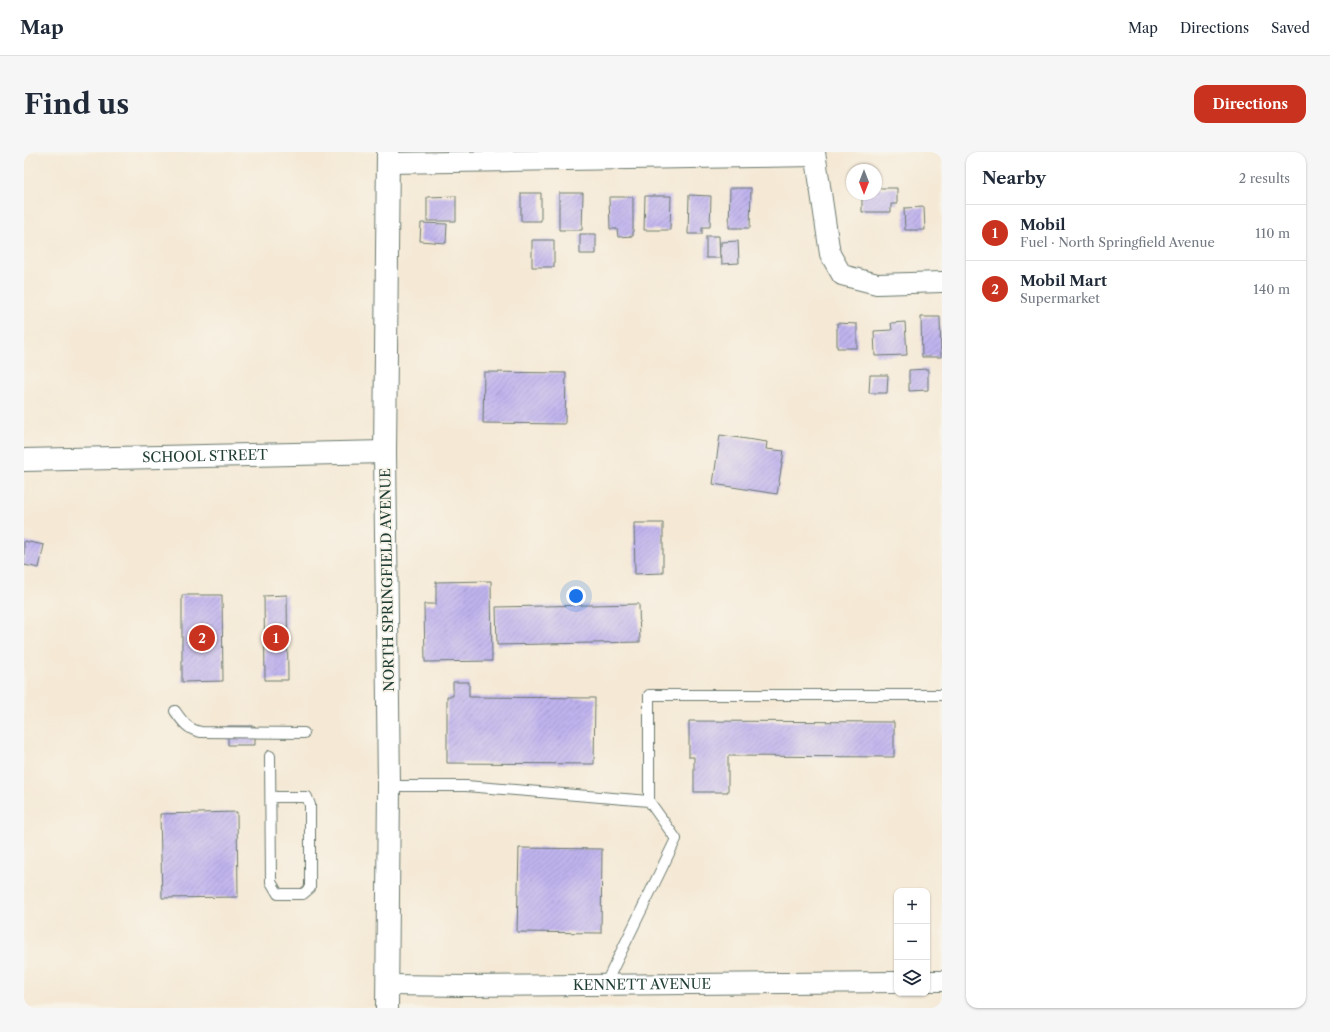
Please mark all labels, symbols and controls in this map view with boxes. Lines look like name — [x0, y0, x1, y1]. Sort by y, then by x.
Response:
text: Map — [20, 16, 64, 39]
text: Map — [1128, 19, 1158, 37]
text: Directions — [1180, 19, 1249, 37]
text: Saved — [1271, 19, 1310, 37]
button: Directions — [1194, 85, 1306, 123]
text: Find us — [24, 87, 129, 121]
north arrow — [846, 164, 882, 200]
text: Nearby — [982, 168, 1046, 188]
text: 2 results — [1239, 170, 1290, 186]
text: Mobil — [1020, 215, 1066, 234]
text: 1 — [992, 225, 998, 241]
text: 110 m — [1255, 225, 1290, 241]
text: Fuel · North Springfield Avenue — [1020, 234, 1215, 250]
text: Mobil Mart — [1020, 271, 1107, 290]
text: 2 — [991, 281, 999, 297]
text: 140 m — [1253, 281, 1290, 297]
text: Supermarket — [1020, 290, 1100, 306]
street label: SCHOOL STREET — [142, 446, 268, 466]
street label: NORTH SPRINGFIELD AVENUE — [376, 468, 398, 692]
your location — [566, 586, 586, 606]
pin: 2 — [189, 623, 215, 653]
pin: 1 — [263, 623, 289, 653]
map controls — [894, 888, 930, 996]
button: + — [894, 888, 930, 924]
button: − — [894, 924, 930, 960]
button: layers — [894, 960, 930, 996]
street label: KENNETT AVENUE — [573, 975, 711, 994]

